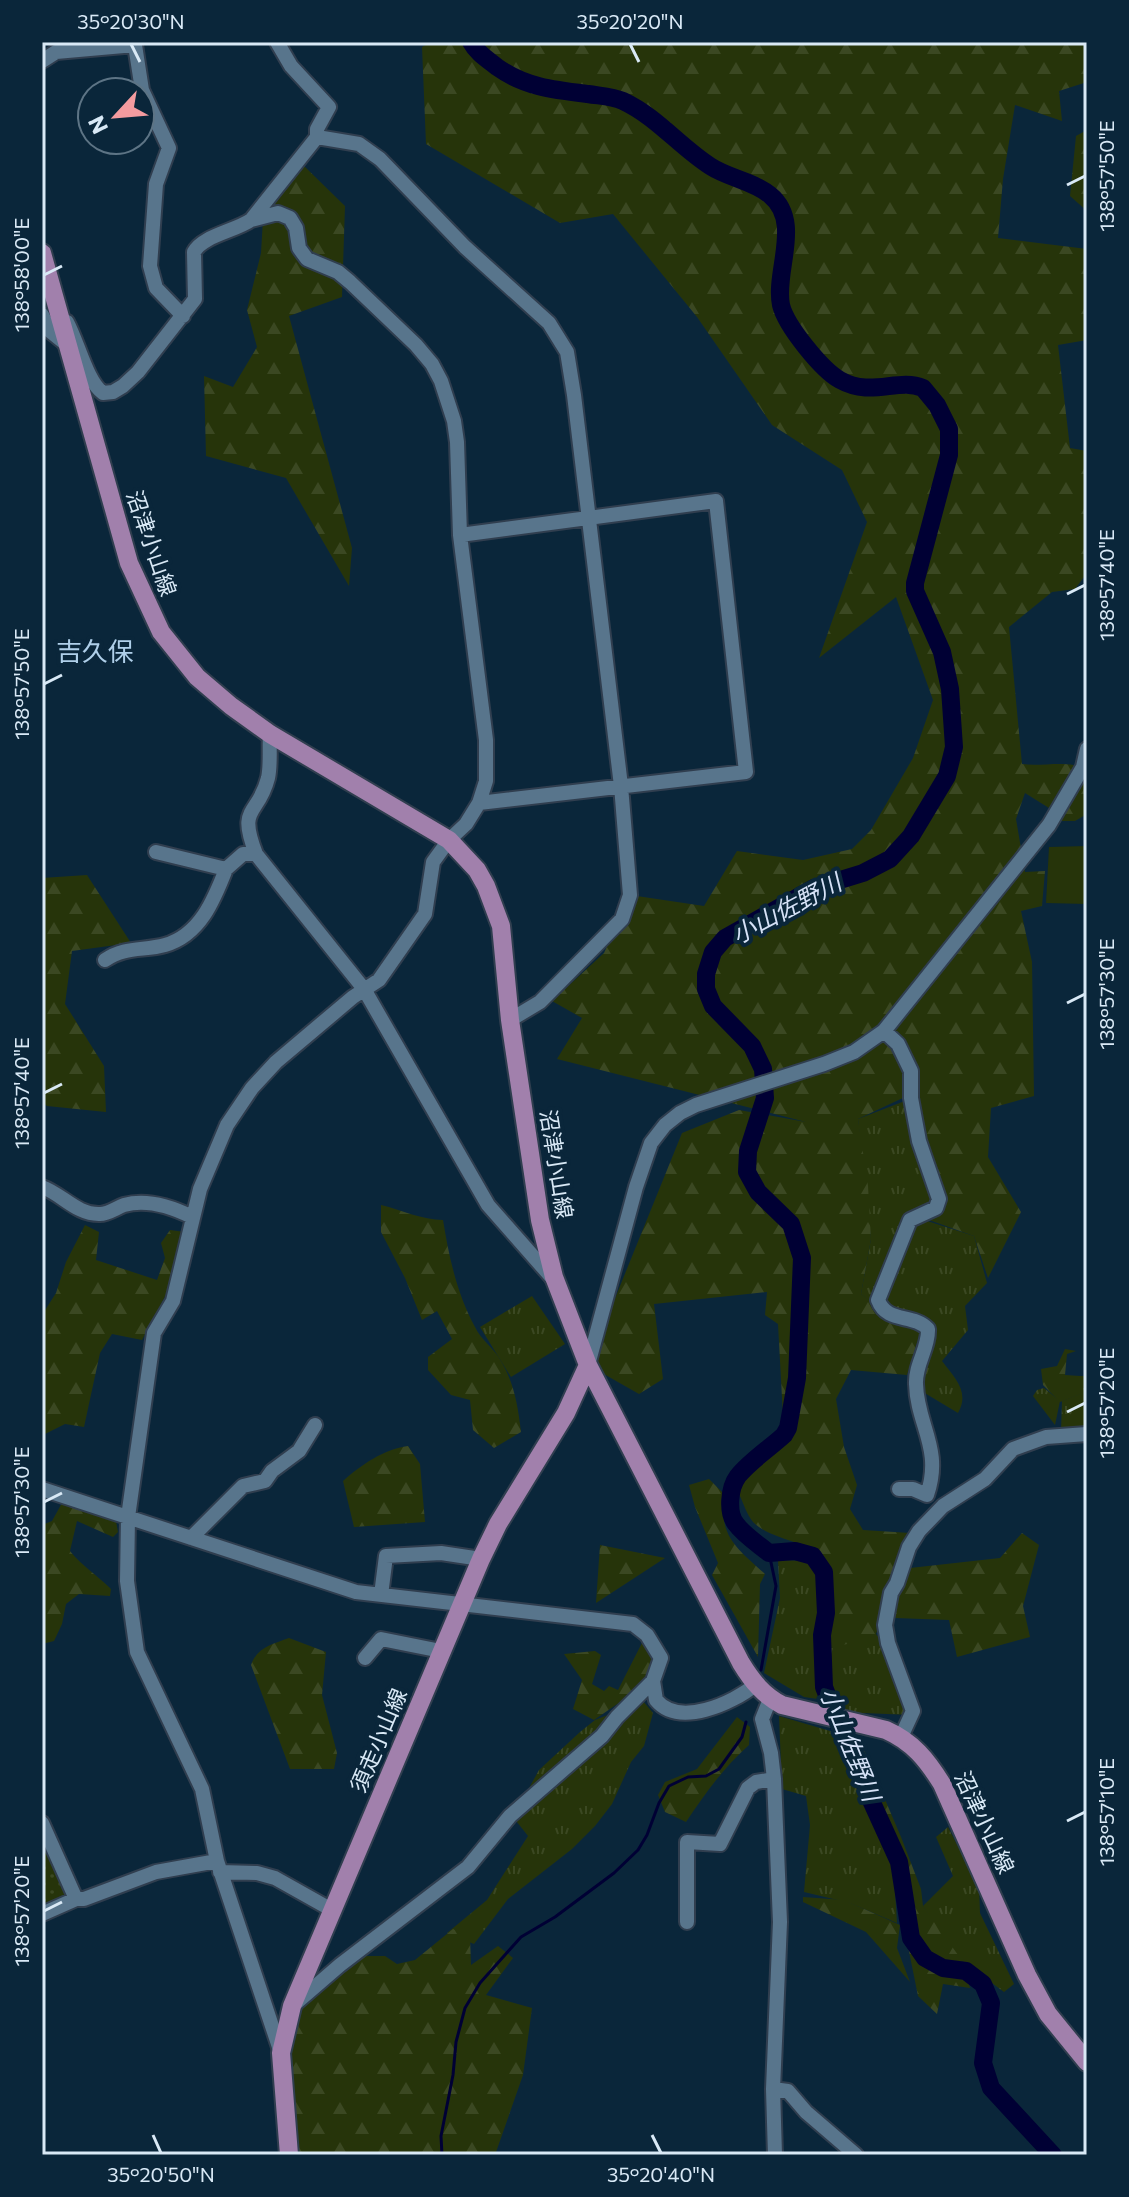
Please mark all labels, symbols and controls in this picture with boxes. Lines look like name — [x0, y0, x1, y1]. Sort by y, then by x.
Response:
text: 35°20'30"N — [77, 9, 185, 33]
text: 35°20'20"N — [576, 9, 684, 33]
north arrow — [76, 76, 156, 156]
text: N — [82, 112, 113, 138]
text: 138°57'50"E — [1094, 120, 1118, 232]
text: 138°58'00"E — [9, 218, 33, 332]
street label: 沼津小山線 — [121, 487, 183, 599]
text: 138°57'40"E — [1094, 529, 1118, 641]
text: 138°57'50"E — [9, 628, 33, 740]
district label: 吉久保 — [56, 635, 134, 666]
water label: 小山佐野川 — [726, 866, 848, 949]
text: 138°57'30"E — [1094, 938, 1118, 1050]
text: 138°57'40"E — [9, 1037, 33, 1149]
street label: 沼津小山線 — [535, 1108, 579, 1220]
text: 138°57'20"E — [1094, 1348, 1118, 1458]
text: 138°57'30"E — [9, 1446, 33, 1558]
water label: 小山佐野川 — [815, 1683, 888, 1808]
street label: 須走小山線 — [344, 1684, 412, 1796]
text: 138°57'10"E — [1094, 1758, 1118, 1866]
street label: 沼津小山線 — [950, 1766, 1020, 1878]
text: 138°57'20"E — [9, 1856, 33, 1966]
text: 35°20'50"N — [107, 2162, 215, 2186]
text: 35°20'40"N — [607, 2162, 715, 2186]

